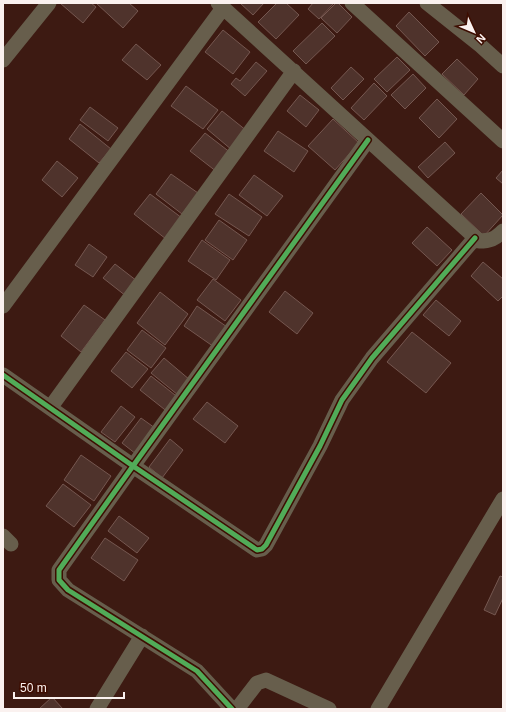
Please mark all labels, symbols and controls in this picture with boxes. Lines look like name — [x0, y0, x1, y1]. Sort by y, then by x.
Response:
north arrow — [454, 12, 494, 52]
text: N — [474, 32, 488, 46]
scale bar — [14, 674, 124, 700]
text: 50 m — [20, 681, 47, 695]

